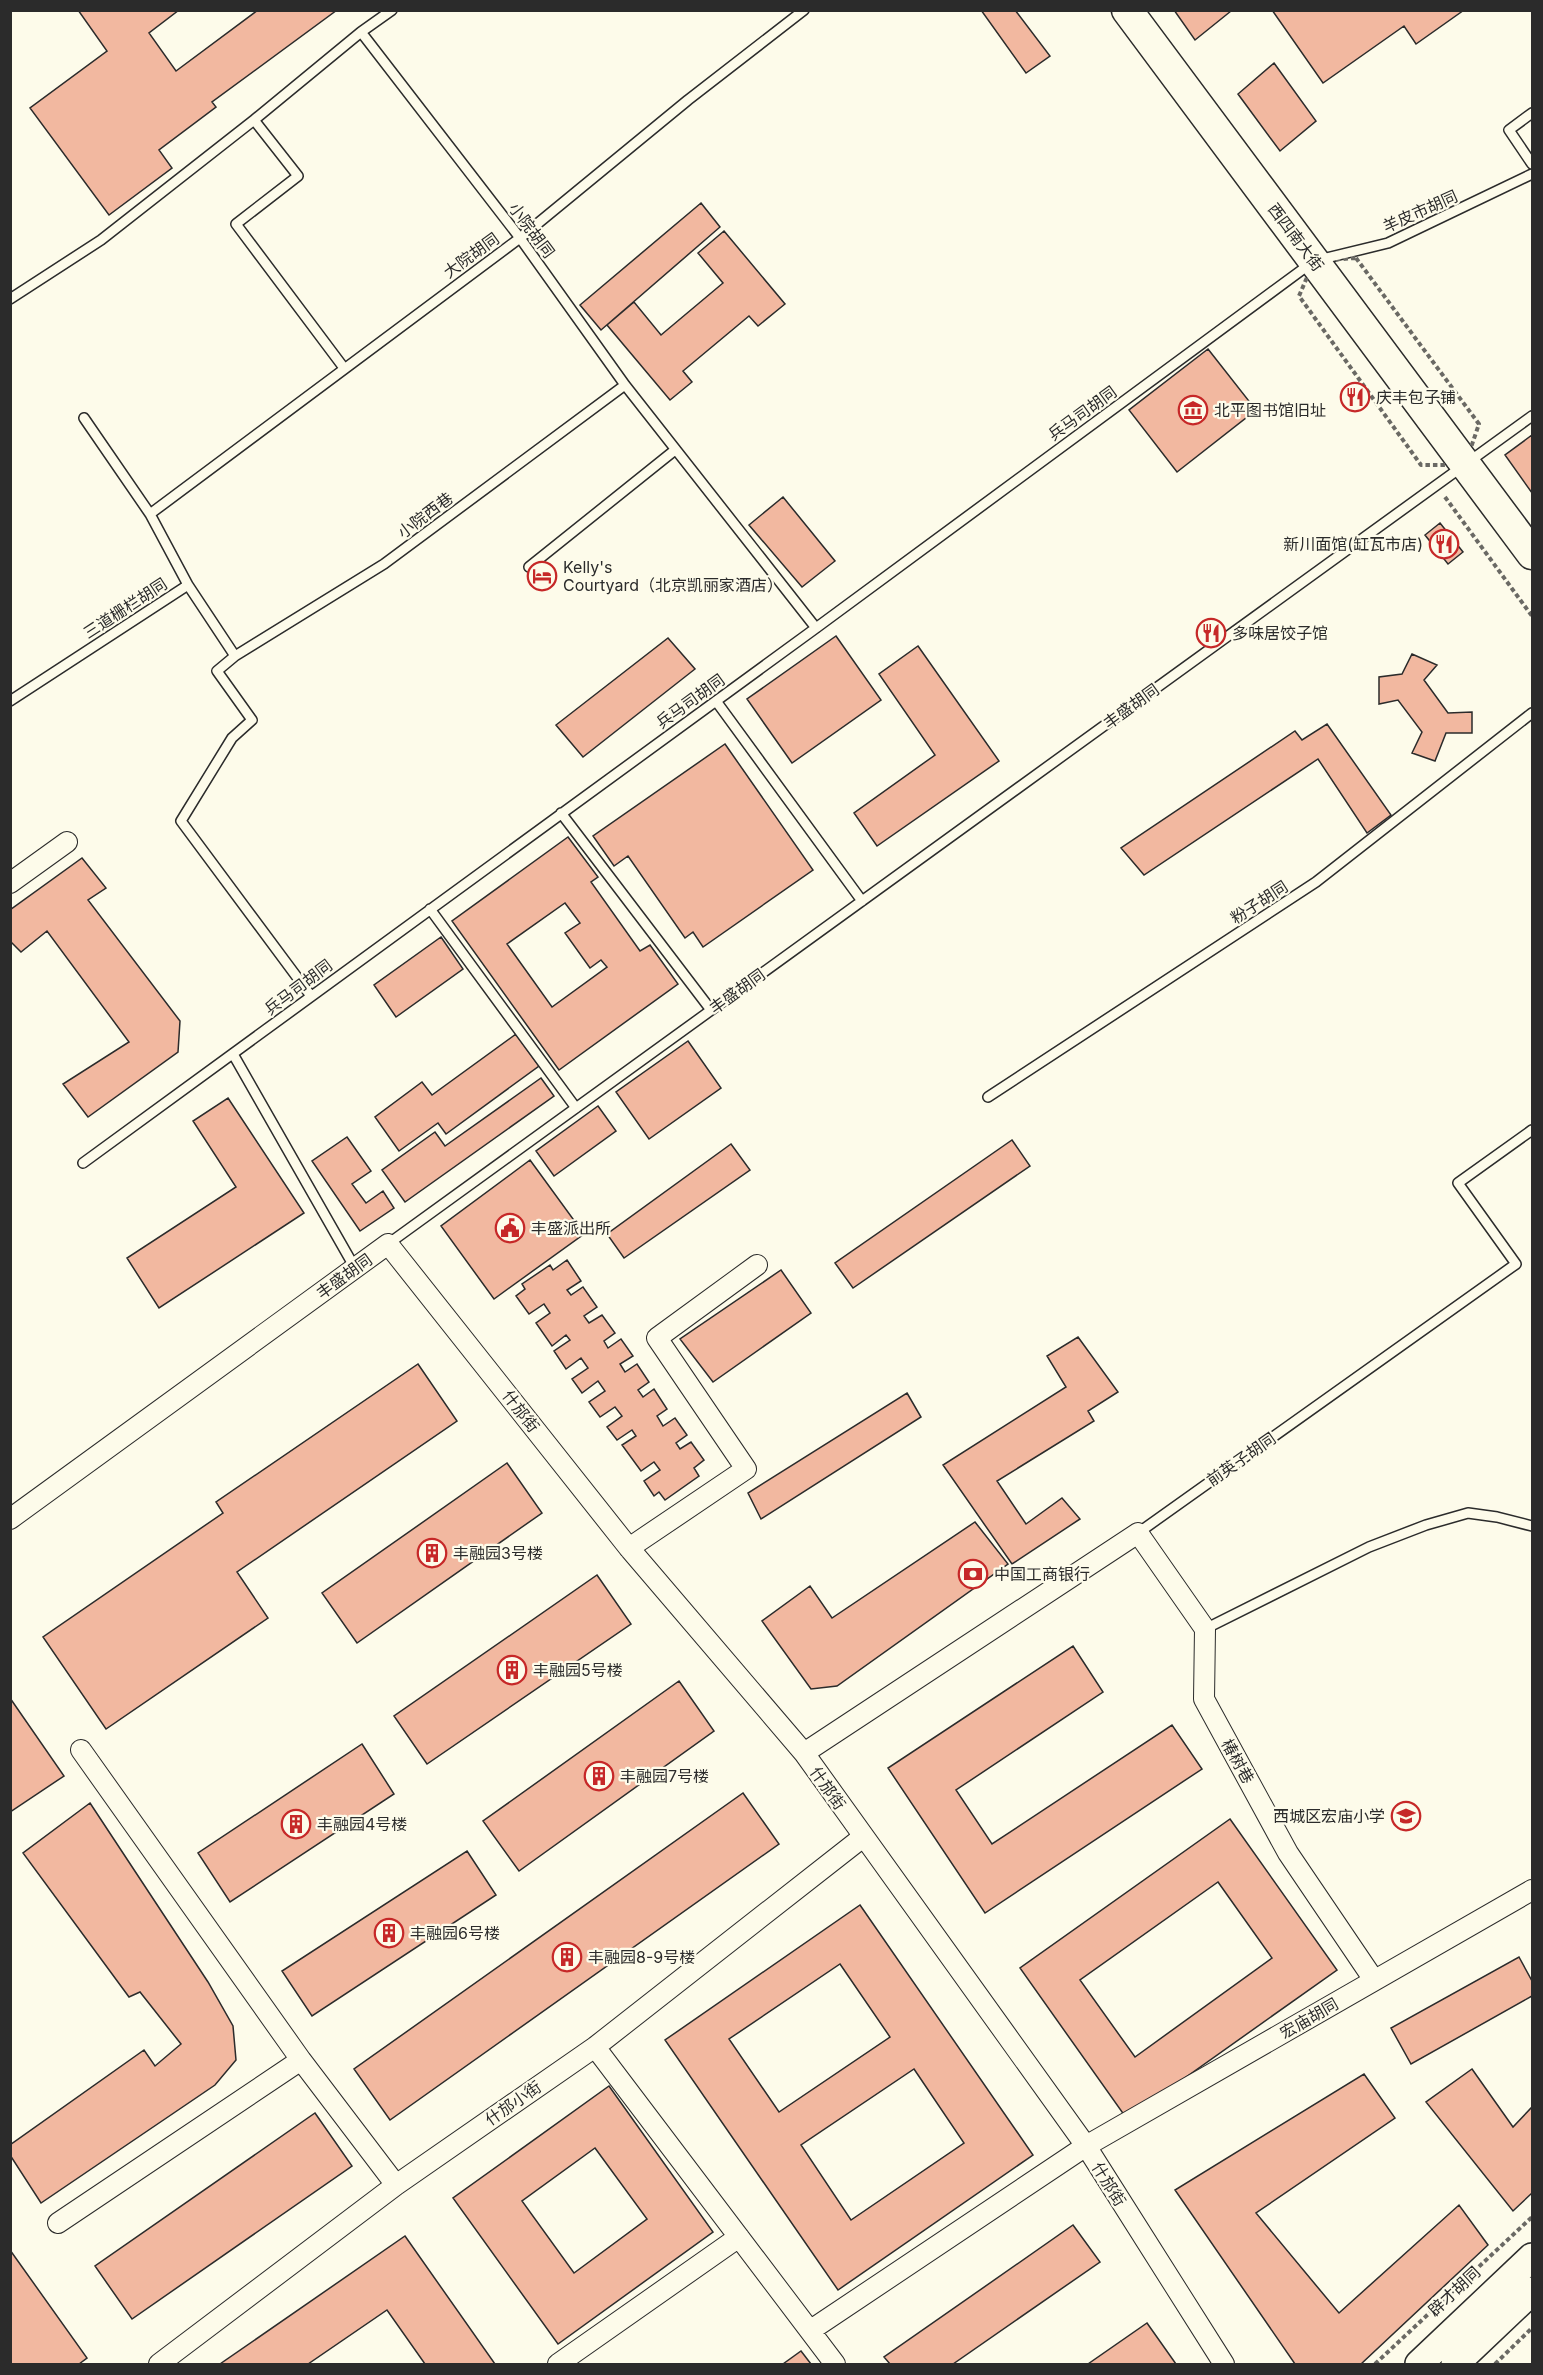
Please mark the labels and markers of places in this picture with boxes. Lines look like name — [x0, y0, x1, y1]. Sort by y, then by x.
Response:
restaurant icon: 庆丰包子铺 — [1339, 381, 1371, 413]
place label: 庆丰包子铺 — [1376, 387, 1456, 407]
museum icon: 北平图书馆旧址 — [1177, 394, 1209, 426]
place label: 北平图书馆旧址 — [1214, 400, 1326, 420]
restaurant icon: 新川面馆(缸瓦市店) — [1428, 528, 1460, 560]
place label: 新川面馆(缸瓦市店) — [1283, 534, 1423, 554]
place label: Kelly's Courtyard（北京凯丽家酒店） — [563, 557, 783, 595]
hotel icon: Kelly's Courtyard（北京凯丽家酒店） — [526, 560, 558, 592]
restaurant icon: 多味居饺子馆 — [1195, 617, 1227, 649]
place label: 多味居饺子馆 — [1232, 623, 1328, 643]
public building icon: 丰盛派出所 — [494, 1212, 526, 1244]
place label: 丰盛派出所 — [531, 1218, 611, 1238]
building icon: 丰融园3号楼 — [416, 1537, 448, 1569]
place label: 丰融园3号楼 — [453, 1543, 543, 1563]
bank icon: 中国工商银行 — [957, 1558, 989, 1590]
place label: 中国工商银行 — [994, 1564, 1090, 1584]
building icon: 丰融园5号楼 — [496, 1654, 528, 1686]
place label: 丰融园5号楼 — [533, 1660, 623, 1680]
building icon: 丰融园7号楼 — [583, 1760, 615, 1792]
place label: 丰融园7号楼 — [620, 1766, 709, 1786]
school or university icon: 西城区宏庙小学 — [1390, 1800, 1422, 1832]
place label: 西城区宏庙小学 — [1273, 1806, 1385, 1826]
building icon: 丰融园4号楼 — [280, 1808, 312, 1840]
place label: 丰融园4号楼 — [317, 1814, 407, 1834]
building icon: 丰融园6号楼 — [373, 1917, 405, 1949]
place label: 丰融园6号楼 — [410, 1923, 500, 1943]
building icon: 丰融园8-9号楼 — [551, 1941, 583, 1973]
place label: 丰融园8-9号楼 — [588, 1947, 695, 1967]

